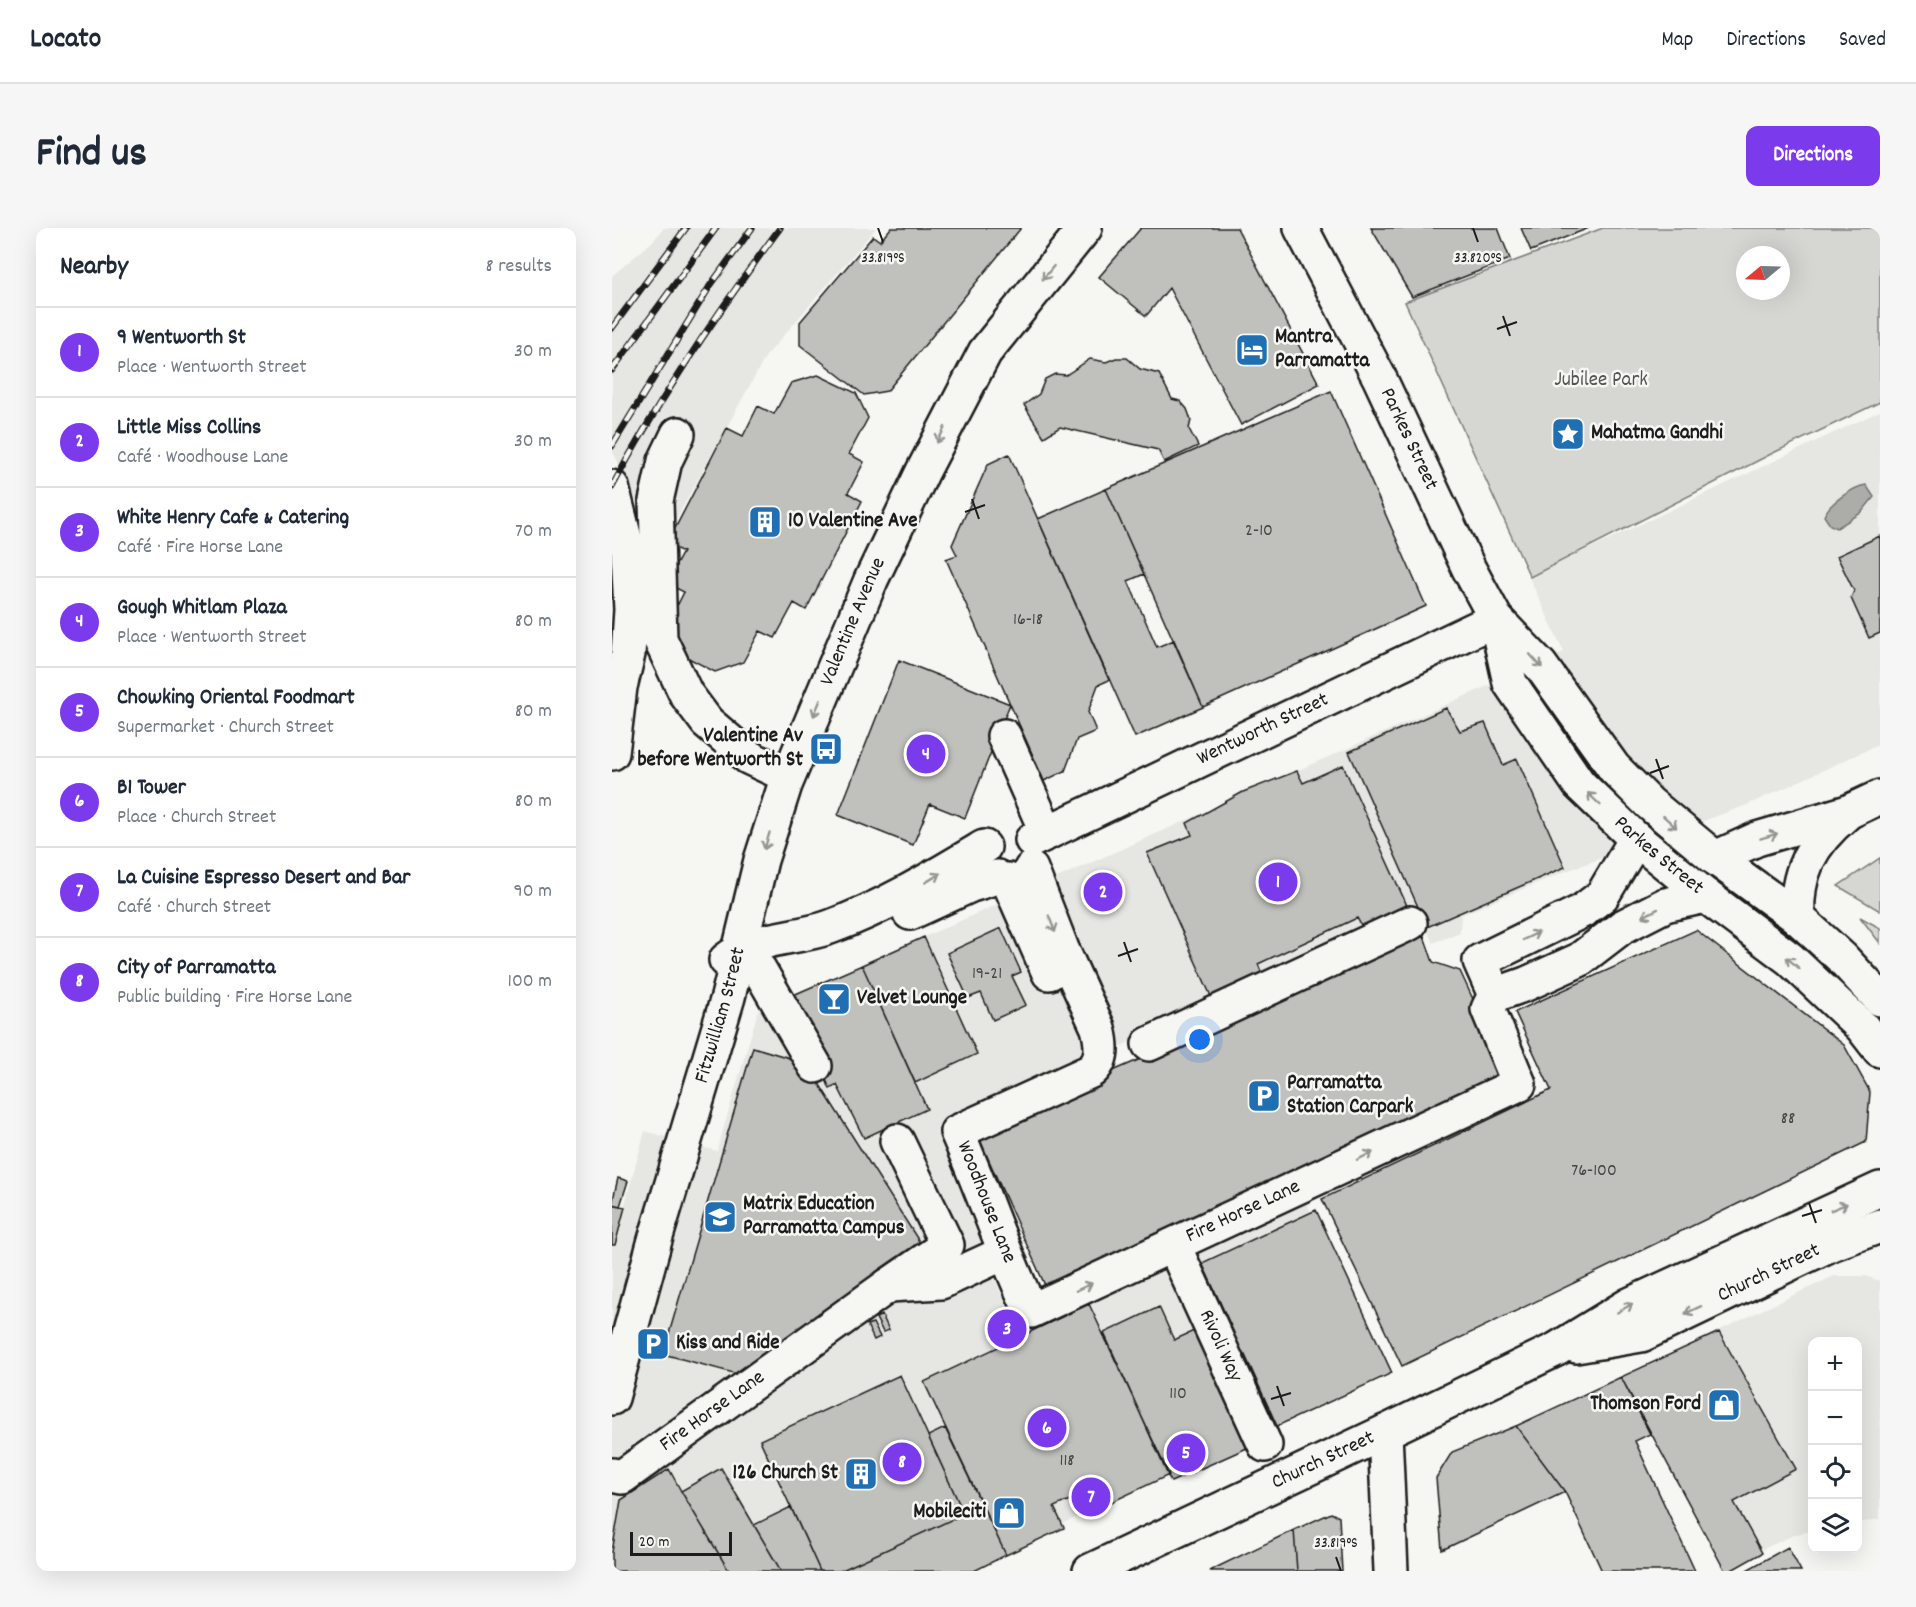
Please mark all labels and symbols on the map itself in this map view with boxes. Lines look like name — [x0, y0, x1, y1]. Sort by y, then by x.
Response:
north arrow — [1736, 246, 1790, 300]
text: 33.819°S — [861, 248, 905, 270]
text: 33.820°S — [1454, 248, 1502, 270]
one-way arrow — [1041, 265, 1054, 281]
place label: Mantra Parramatta — [1275, 323, 1371, 377]
hotel icon: Mantra Parramatta — [1234, 332, 1270, 368]
park label: Jubilee Park — [1554, 366, 1648, 396]
street label: Parkes Street — [1371, 383, 1445, 496]
place icon: Mahatma Gandhi — [1550, 416, 1586, 452]
place label: Mahatma Gandhi — [1591, 419, 1723, 449]
one-way arrow — [935, 426, 946, 444]
building icon: 10 Valentine Ave — [747, 504, 783, 540]
place label: 10 Valentine Ave — [788, 507, 918, 537]
house number: 2-10 — [1245, 519, 1273, 544]
street label: Valentine Avenue — [813, 553, 894, 691]
house number: 16-18 — [1013, 608, 1043, 633]
one-way arrow — [1529, 654, 1543, 669]
street label: Wentworth Street — [1192, 686, 1334, 774]
one-way arrow — [811, 699, 822, 717]
place label: Valentine Av before Wentworth St — [637, 722, 803, 776]
bus stop icon: Valentine Av before Wentworth St — [808, 731, 844, 767]
pin: 4 — [906, 732, 946, 776]
one-way arrow — [1587, 791, 1602, 806]
street label: Parkes Street — [1606, 809, 1710, 903]
one-way arrow — [1662, 815, 1677, 829]
one-way arrow — [1759, 830, 1778, 841]
one-way arrow — [760, 831, 771, 850]
pin: 1 — [1258, 860, 1298, 904]
pin: 2 — [1084, 870, 1122, 914]
one-way arrow — [924, 872, 941, 884]
one-way arrow — [1642, 907, 1659, 919]
one-way arrow — [1048, 914, 1059, 932]
one-way arrow — [1522, 929, 1540, 941]
street label: Fitzwilliam Street — [688, 944, 755, 1087]
one-way arrow — [1785, 956, 1801, 969]
house number: 19-21 — [972, 962, 1002, 987]
bar icon: Velvet Lounge — [816, 981, 852, 1017]
place label: Velvet Lounge — [857, 984, 967, 1014]
your location — [1185, 1025, 1214, 1054]
place label: Parramatta Station Carpark — [1287, 1069, 1414, 1123]
parking icon: Parramatta Station Carpark — [1246, 1078, 1282, 1114]
house number: 88 — [1781, 1107, 1795, 1132]
street label: Woodhouse Lane — [948, 1137, 1023, 1268]
one-way arrow — [1355, 1150, 1373, 1161]
house number: 76-100 — [1571, 1159, 1617, 1184]
street label: Fire Horse Lane — [1181, 1173, 1306, 1252]
place label: Matrix Education Parramatta Campus — [743, 1190, 905, 1244]
school or university icon: Matrix Education Parramatta Campus — [702, 1199, 738, 1235]
one-way arrow — [1829, 1201, 1847, 1212]
street label: Church Street — [1713, 1236, 1826, 1311]
one-way arrow — [1075, 1281, 1093, 1292]
one-way arrow — [1616, 1302, 1633, 1314]
street label: Rivoli Way — [1190, 1305, 1249, 1387]
one-way arrow — [1684, 1305, 1702, 1317]
pin: 3 — [988, 1306, 1026, 1352]
parking icon: Kiss and Ride — [635, 1326, 671, 1362]
place label: Kiss and Ride — [676, 1329, 779, 1359]
street label: Fire Horse Lane — [654, 1364, 772, 1460]
house number: 110 — [1169, 1382, 1187, 1407]
shop icon: Thomson Ford — [1706, 1387, 1742, 1423]
place label: Thomson Ford — [1590, 1390, 1701, 1420]
pin: 6 — [1028, 1406, 1066, 1450]
street label: Church Street — [1267, 1424, 1380, 1498]
pin: 5 — [1166, 1430, 1206, 1476]
pin: 8 — [882, 1440, 922, 1484]
house number: 118 — [1059, 1449, 1075, 1474]
building icon: 126 Church St — [843, 1456, 879, 1492]
place label: 126 Church St — [732, 1459, 838, 1489]
pin: 7 — [1072, 1474, 1110, 1520]
shop icon: Mobileciti — [991, 1495, 1027, 1531]
place label: Mobileciti — [913, 1498, 986, 1528]
scale bar — [630, 1529, 732, 1556]
text: 33.819°S — [1314, 1533, 1358, 1555]

